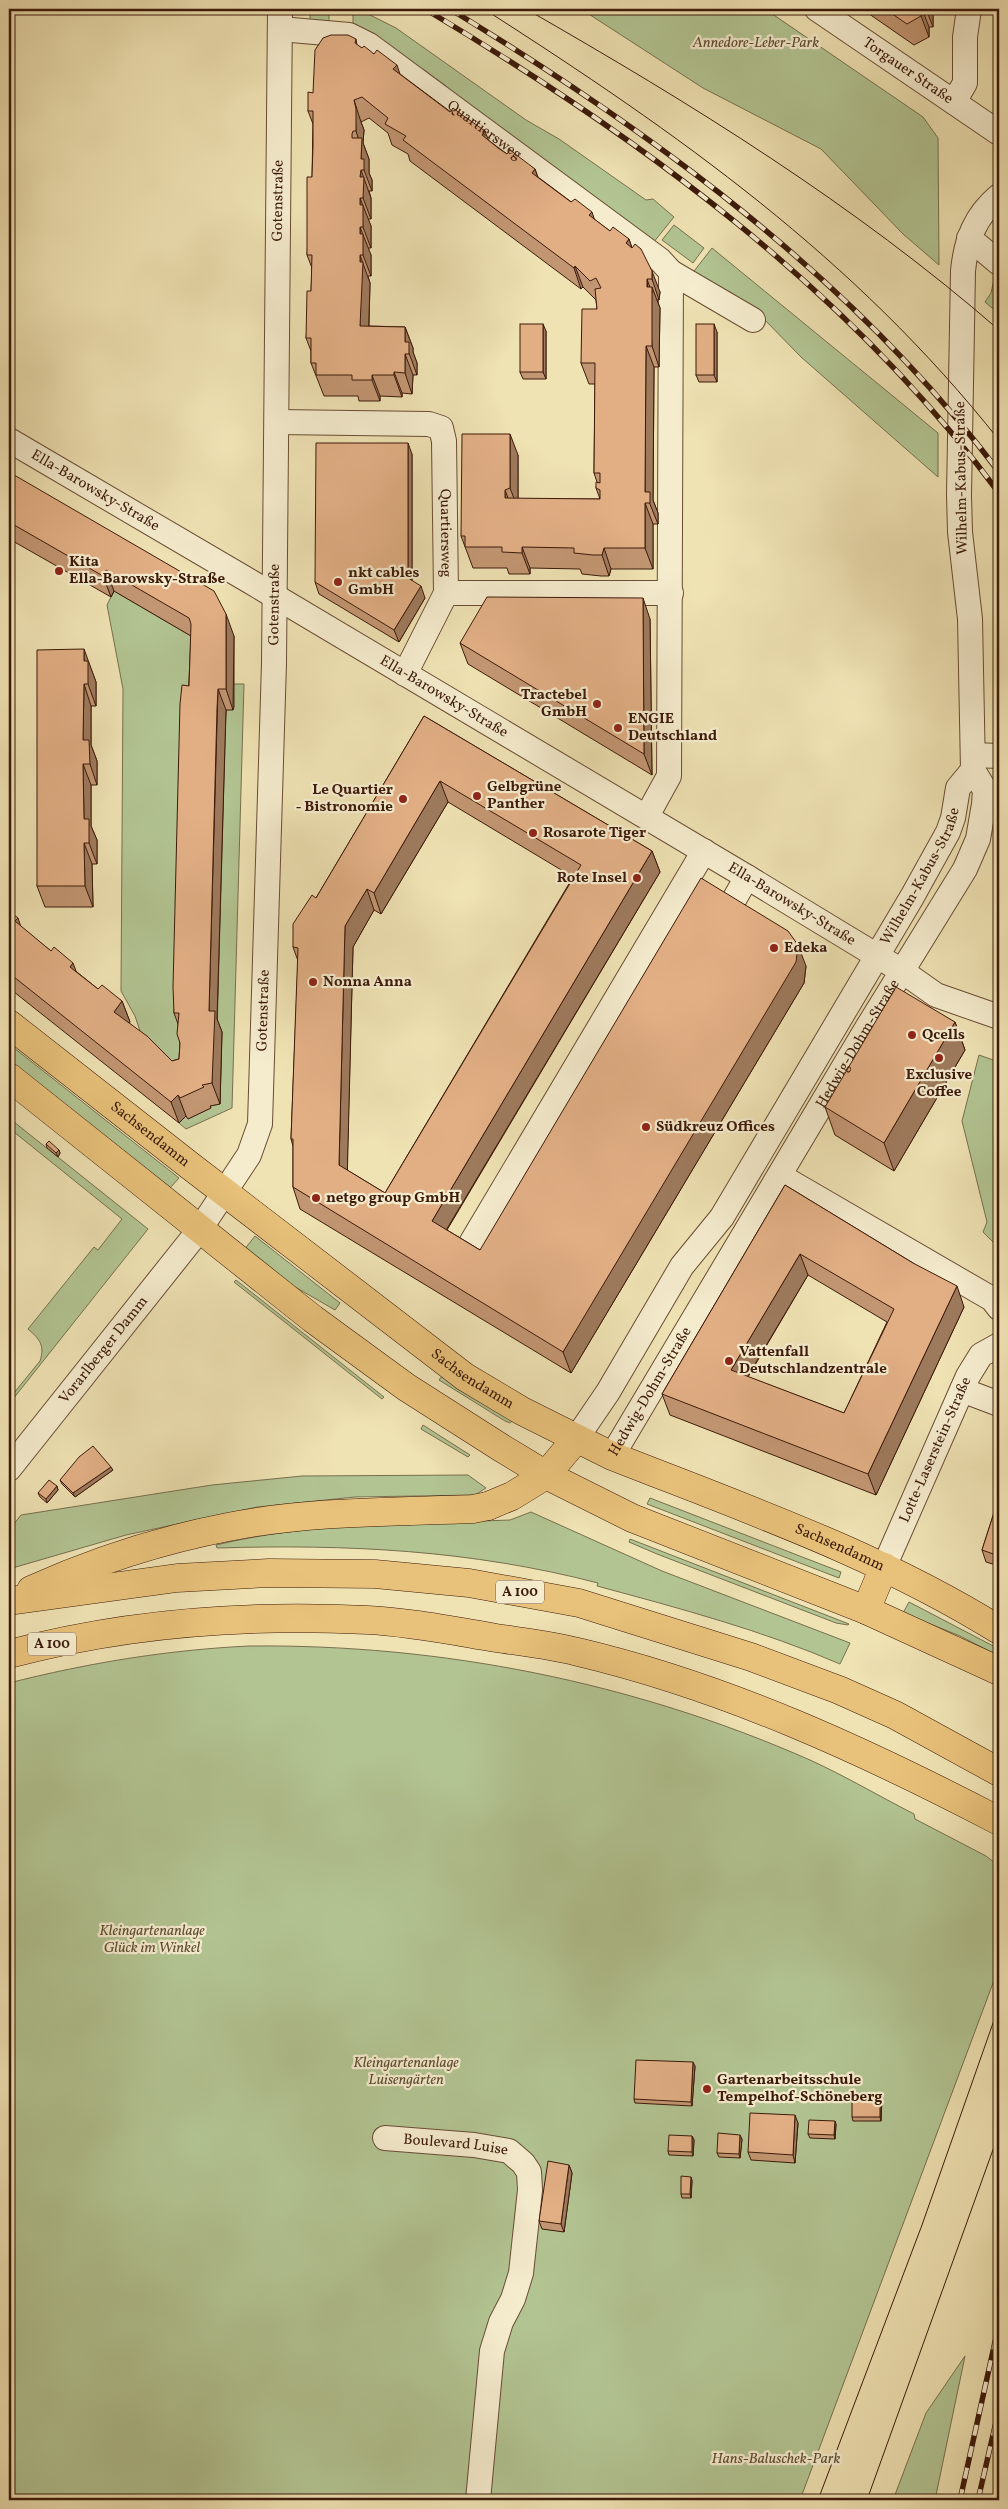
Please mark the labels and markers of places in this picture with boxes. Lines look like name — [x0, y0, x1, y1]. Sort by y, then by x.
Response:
place label: Kita Ella-Barowsky-Straße — [69, 552, 226, 590]
place label: nkt cables GmbH — [348, 563, 419, 601]
marker: Kita Ella-Barowsky-Straße — [53, 565, 65, 577]
marker: nkt cables GmbH — [332, 576, 344, 588]
place label: Tractebel GmbH — [521, 685, 587, 723]
marker: Tractebel GmbH — [591, 698, 603, 710]
place label: ENGIE Deutschland — [628, 709, 717, 747]
marker: ENGIE Deutschland — [612, 722, 624, 734]
place label: Gelbgrüne Panther — [487, 777, 562, 815]
place label: Le Quartier - Bistronomie — [295, 780, 393, 818]
marker: Gelbgrüne Panther — [471, 790, 483, 802]
marker: Le Quartier - Bistronomie — [397, 793, 409, 805]
place label: Rosarote Tiger — [543, 823, 646, 844]
marker: Rosarote Tiger — [527, 827, 539, 839]
place label: Rote Insel — [557, 868, 627, 889]
marker: Rote Insel — [631, 872, 643, 884]
place label: Edeka — [784, 938, 827, 959]
marker: Edeka — [768, 942, 780, 954]
place label: Nonna Anna — [323, 972, 412, 993]
marker: Nonna Anna — [307, 976, 319, 988]
place label: Qcells — [922, 1025, 965, 1046]
marker: Qcells — [906, 1029, 918, 1041]
marker: Exclusive Coffee — [933, 1052, 945, 1064]
place label: Exclusive Coffee — [906, 1065, 973, 1103]
place label: Südkreuz Offices — [656, 1117, 775, 1138]
marker: Südkreuz Offices — [640, 1121, 652, 1133]
place label: netgo group GmbH — [326, 1188, 461, 1209]
marker: netgo group GmbH — [310, 1192, 322, 1204]
place label: Vattenfall Deutschlandzentrale — [739, 1342, 887, 1380]
marker: Vattenfall Deutschlandzentrale — [723, 1355, 735, 1367]
place label: Gartenarbeitsschule Tempelhof-Schöneberg — [717, 2070, 883, 2108]
marker: Gartenarbeitsschule Tempelhof-Schöneberg — [701, 2083, 713, 2095]

